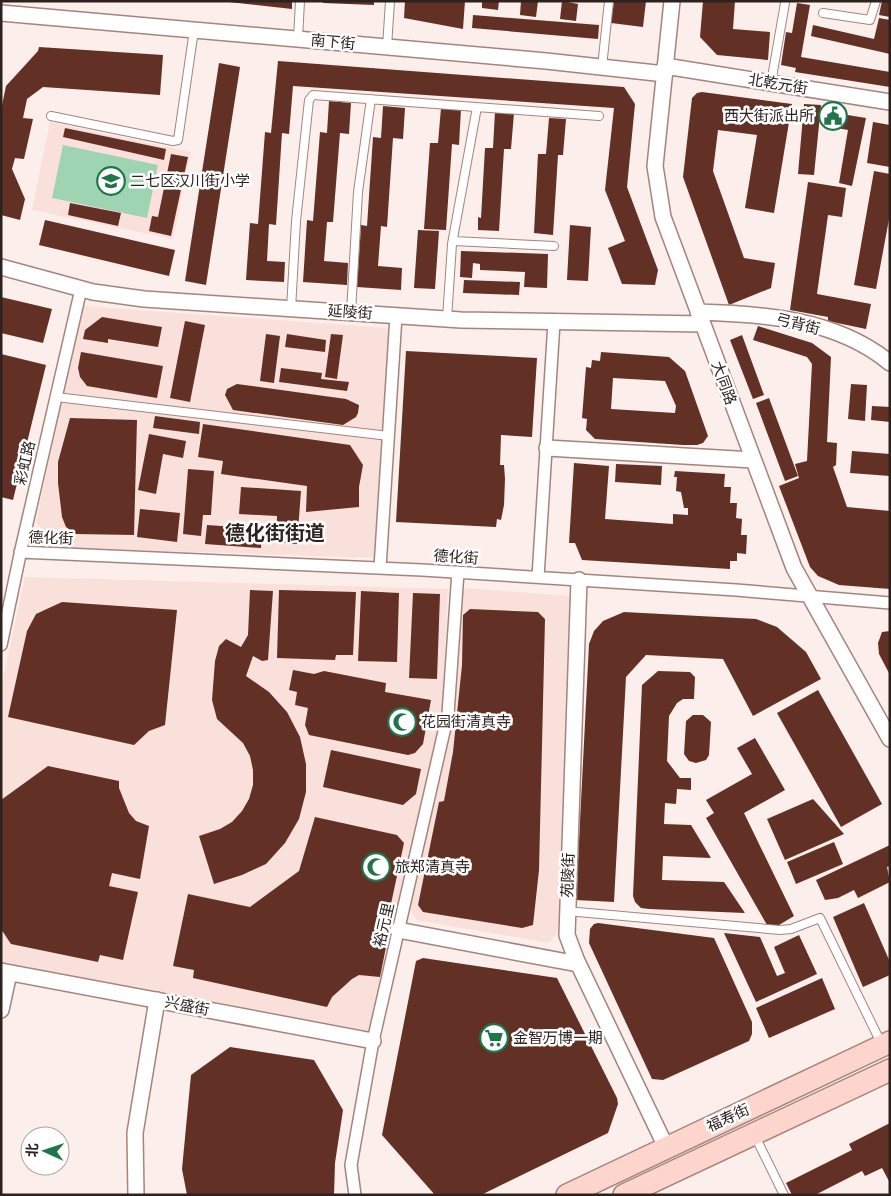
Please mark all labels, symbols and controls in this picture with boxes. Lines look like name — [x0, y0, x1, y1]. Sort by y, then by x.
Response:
street label: 南下街 — [310, 29, 356, 54]
street label: 北乾元街 — [747, 68, 809, 99]
public building icon: 西大街派出所 — [818, 101, 848, 131]
place label: 西大街派出所 — [724, 105, 814, 126]
school or university icon: 二七区汉川街小学 — [96, 166, 126, 196]
place label: 二七区汉川街小学 — [130, 170, 250, 191]
street label: 延陵街 — [327, 299, 373, 324]
street label: 弓背街 — [774, 308, 823, 339]
street label: 大同路 — [707, 358, 742, 408]
street label: 彩虹路 — [9, 439, 40, 487]
district label: 德化街街道 — [225, 519, 325, 546]
street label: 德化街 — [28, 526, 74, 549]
street label: 德化街 — [433, 544, 479, 569]
mosque icon: 花园街清真寺 — [387, 707, 417, 737]
place label: 花园街清真寺 — [421, 711, 511, 732]
mosque icon: 旅郑清真寺 — [361, 852, 391, 882]
street label: 苑陵街 — [556, 852, 579, 898]
place label: 旅郑清真寺 — [395, 856, 470, 877]
street label: 裕元里 — [368, 901, 399, 949]
street label: 兴盛街 — [163, 991, 211, 1020]
supermarket icon: 金智万博一期 — [479, 1023, 509, 1053]
place label: 金智万博一期 — [513, 1027, 603, 1048]
street label: 福寿街 — [703, 1099, 753, 1137]
north arrow — [20, 1126, 70, 1176]
text: 北 — [22, 1143, 41, 1158]

